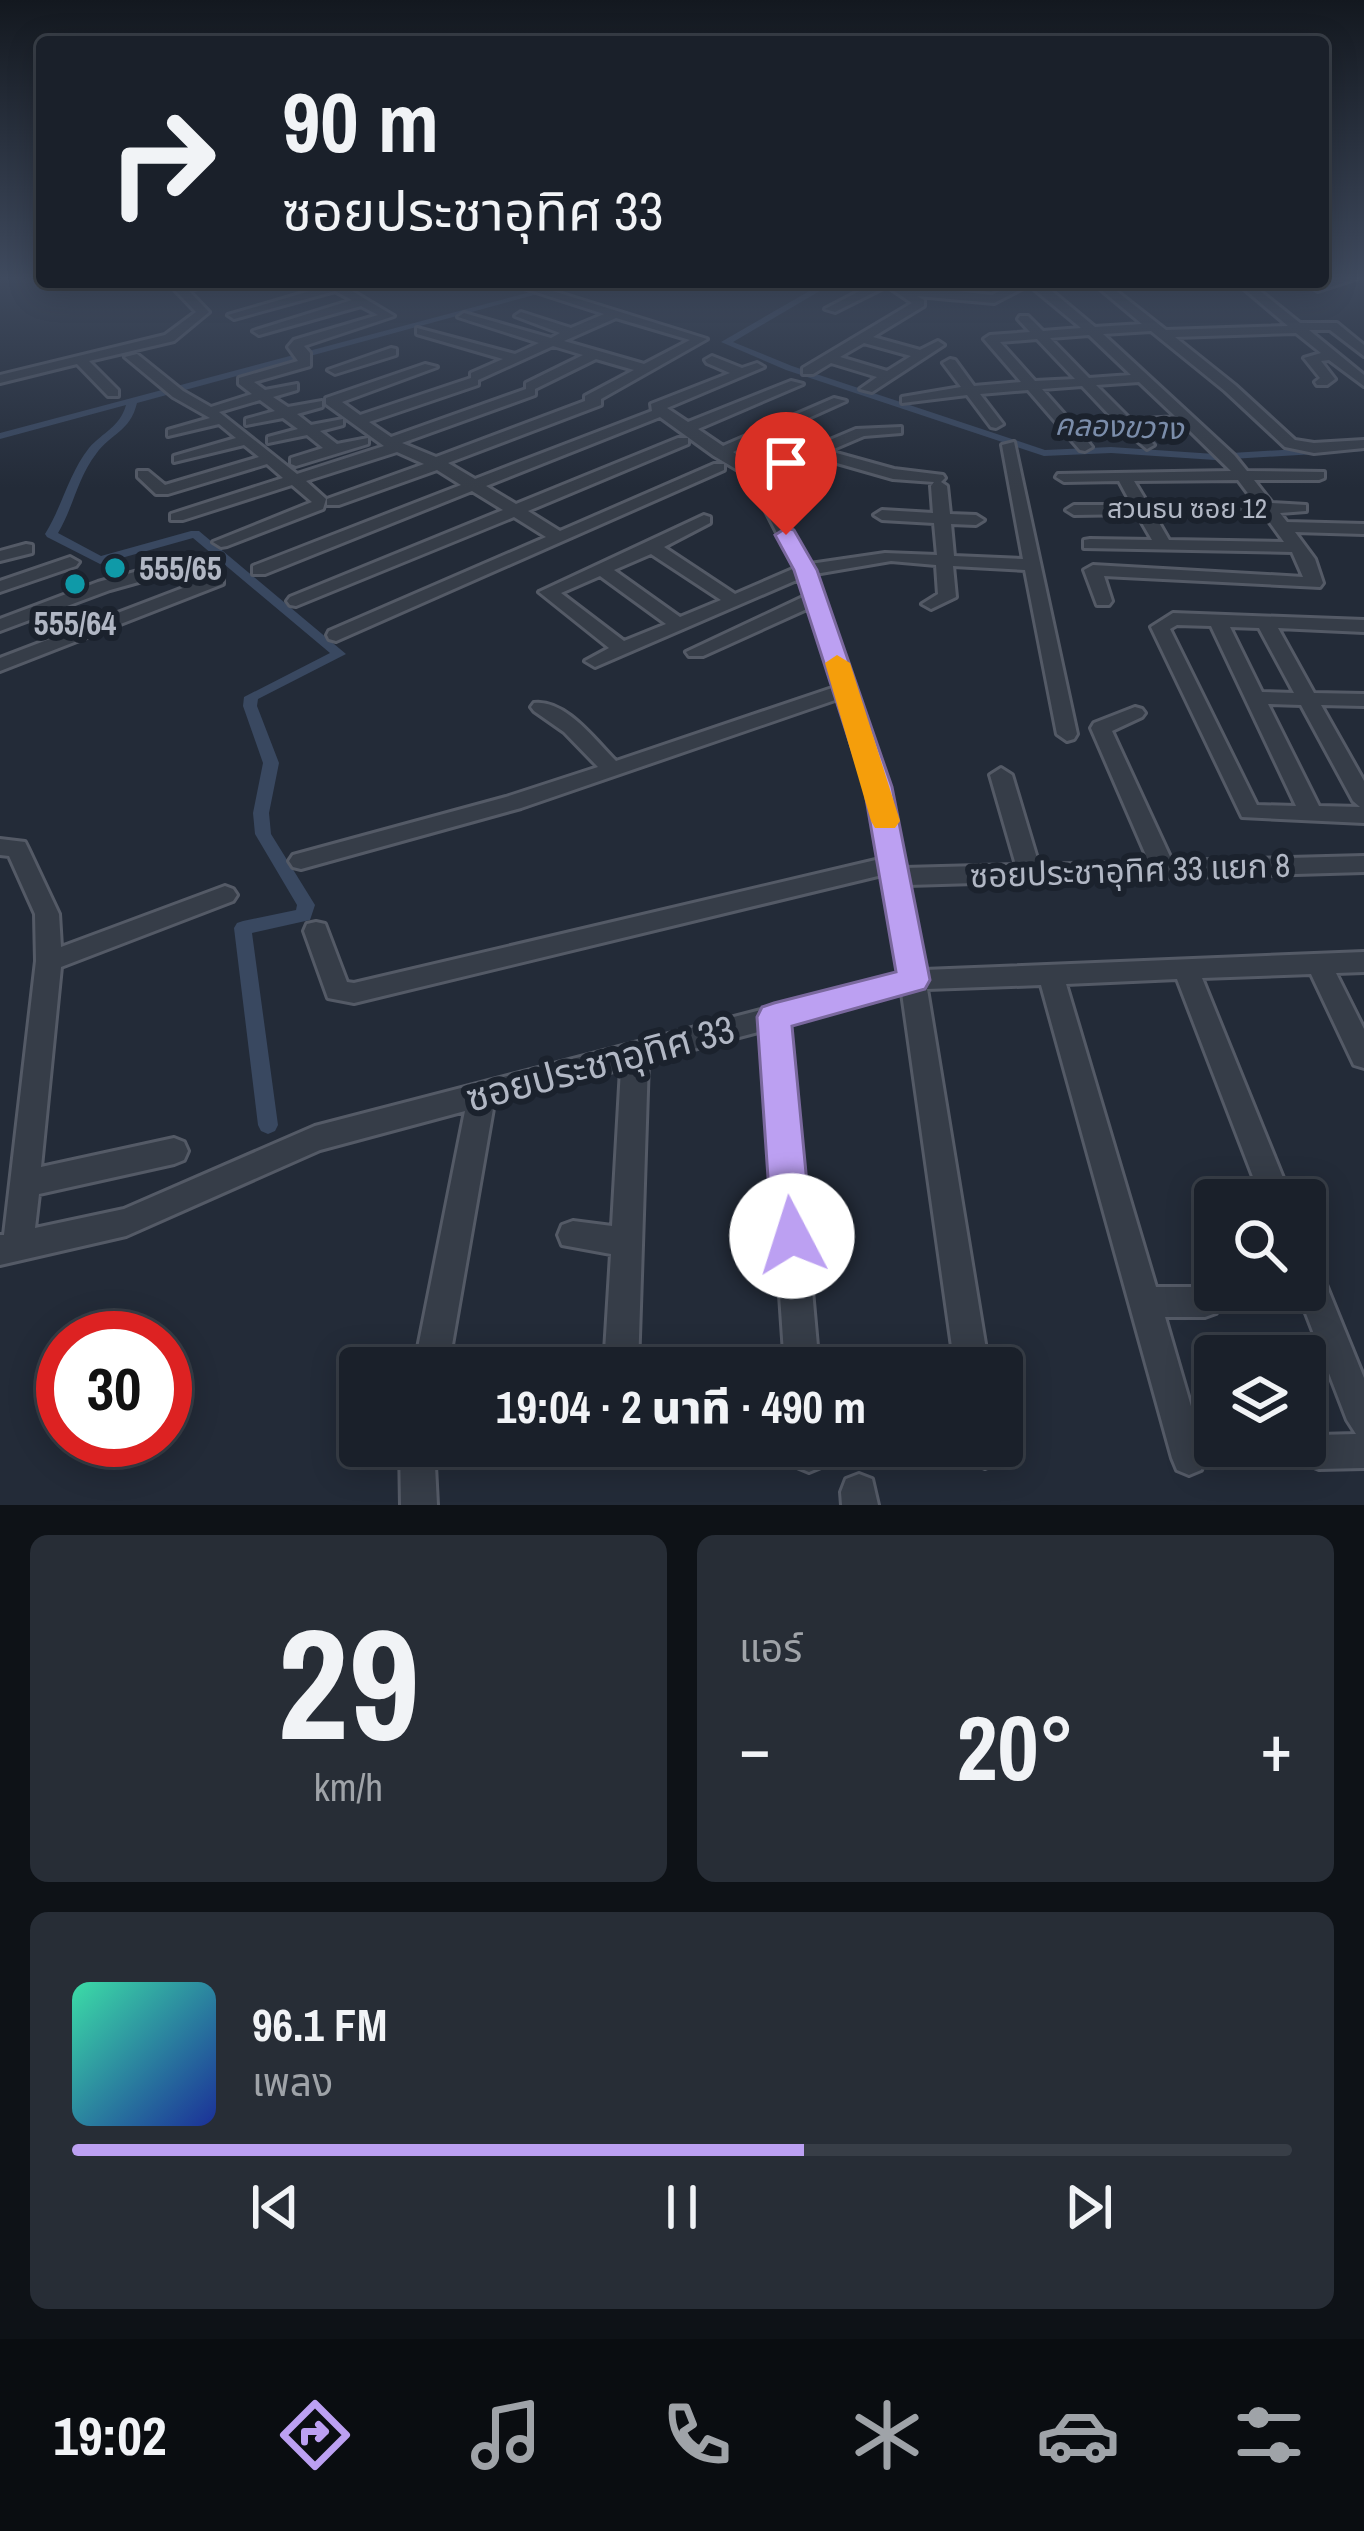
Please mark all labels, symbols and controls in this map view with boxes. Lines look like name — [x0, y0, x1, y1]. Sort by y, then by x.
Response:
text: 90 m — [282, 65, 439, 178]
icon: right — [84, 84, 240, 240]
text: ซอยประชาอุทิศ 33 — [282, 174, 663, 247]
water label: คลองขวาง — [1054, 404, 1186, 448]
pin — [735, 412, 837, 535]
icon: arrive — [753, 430, 819, 496]
street label: สวนธน ซอย 12 — [1107, 490, 1267, 526]
place label: 555/65 — [139, 546, 222, 590]
marker: 555/65 — [102, 555, 128, 581]
marker: 555/64 — [62, 571, 88, 597]
place label: 555/64 — [34, 601, 116, 645]
street label: ซอยประชาอุทิศ 33 แยก 8 — [969, 842, 1291, 898]
street label: ซอยประชาอุทิศ 33 — [460, 1002, 740, 1124]
position arrow — [729, 1173, 855, 1299]
map controls — [1194, 1179, 1326, 1467]
button: search — [1194, 1179, 1326, 1311]
speed limit sign: 30 — [36, 1311, 192, 1467]
button: layers — [1194, 1335, 1326, 1467]
text: 19:04 · 2 นาที · 490 m — [496, 1376, 866, 1437]
text: 29 — [277, 1578, 420, 1788]
text: แอร์ — [739, 1622, 802, 1674]
text: 20° — [956, 1687, 1075, 1808]
text: − — [739, 1703, 771, 1792]
text: + — [1260, 1703, 1292, 1792]
text: km/h — [314, 1761, 383, 1813]
text: 96.1 FM — [252, 1994, 387, 2055]
text: เพลง — [252, 2056, 333, 2108]
icon: previous — [242, 2174, 308, 2240]
icon: pause — [649, 2174, 715, 2240]
icon: next — [1056, 2174, 1122, 2240]
icon: directions — [273, 2393, 357, 2477]
icon: music — [464, 2393, 548, 2477]
icon: phone — [655, 2393, 739, 2477]
icon: climate — [845, 2393, 929, 2477]
icon: car — [1036, 2393, 1120, 2477]
icon: filters — [1227, 2393, 1311, 2477]
text: 19:02 — [53, 2399, 167, 2472]

